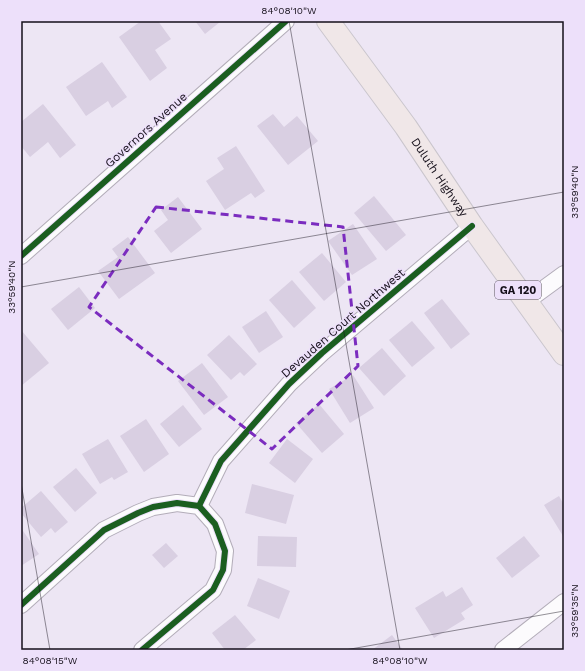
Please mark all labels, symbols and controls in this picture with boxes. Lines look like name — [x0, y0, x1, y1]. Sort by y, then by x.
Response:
text: 84°08'10"W — [261, 5, 317, 16]
street label: Governors Avenue — [102, 89, 190, 171]
street label: Duluth Highway — [408, 135, 471, 220]
text: 33°59'40"N — [569, 165, 580, 219]
text: 33°59'40"N — [6, 260, 17, 314]
street label: Devauden Court Northwest — [278, 266, 408, 380]
road number: GA 120 — [495, 281, 541, 299]
text: 33°59'35"N — [569, 584, 580, 638]
text: 84°08'15"W — [23, 655, 78, 666]
text: 84°08'10"W — [372, 655, 428, 666]

